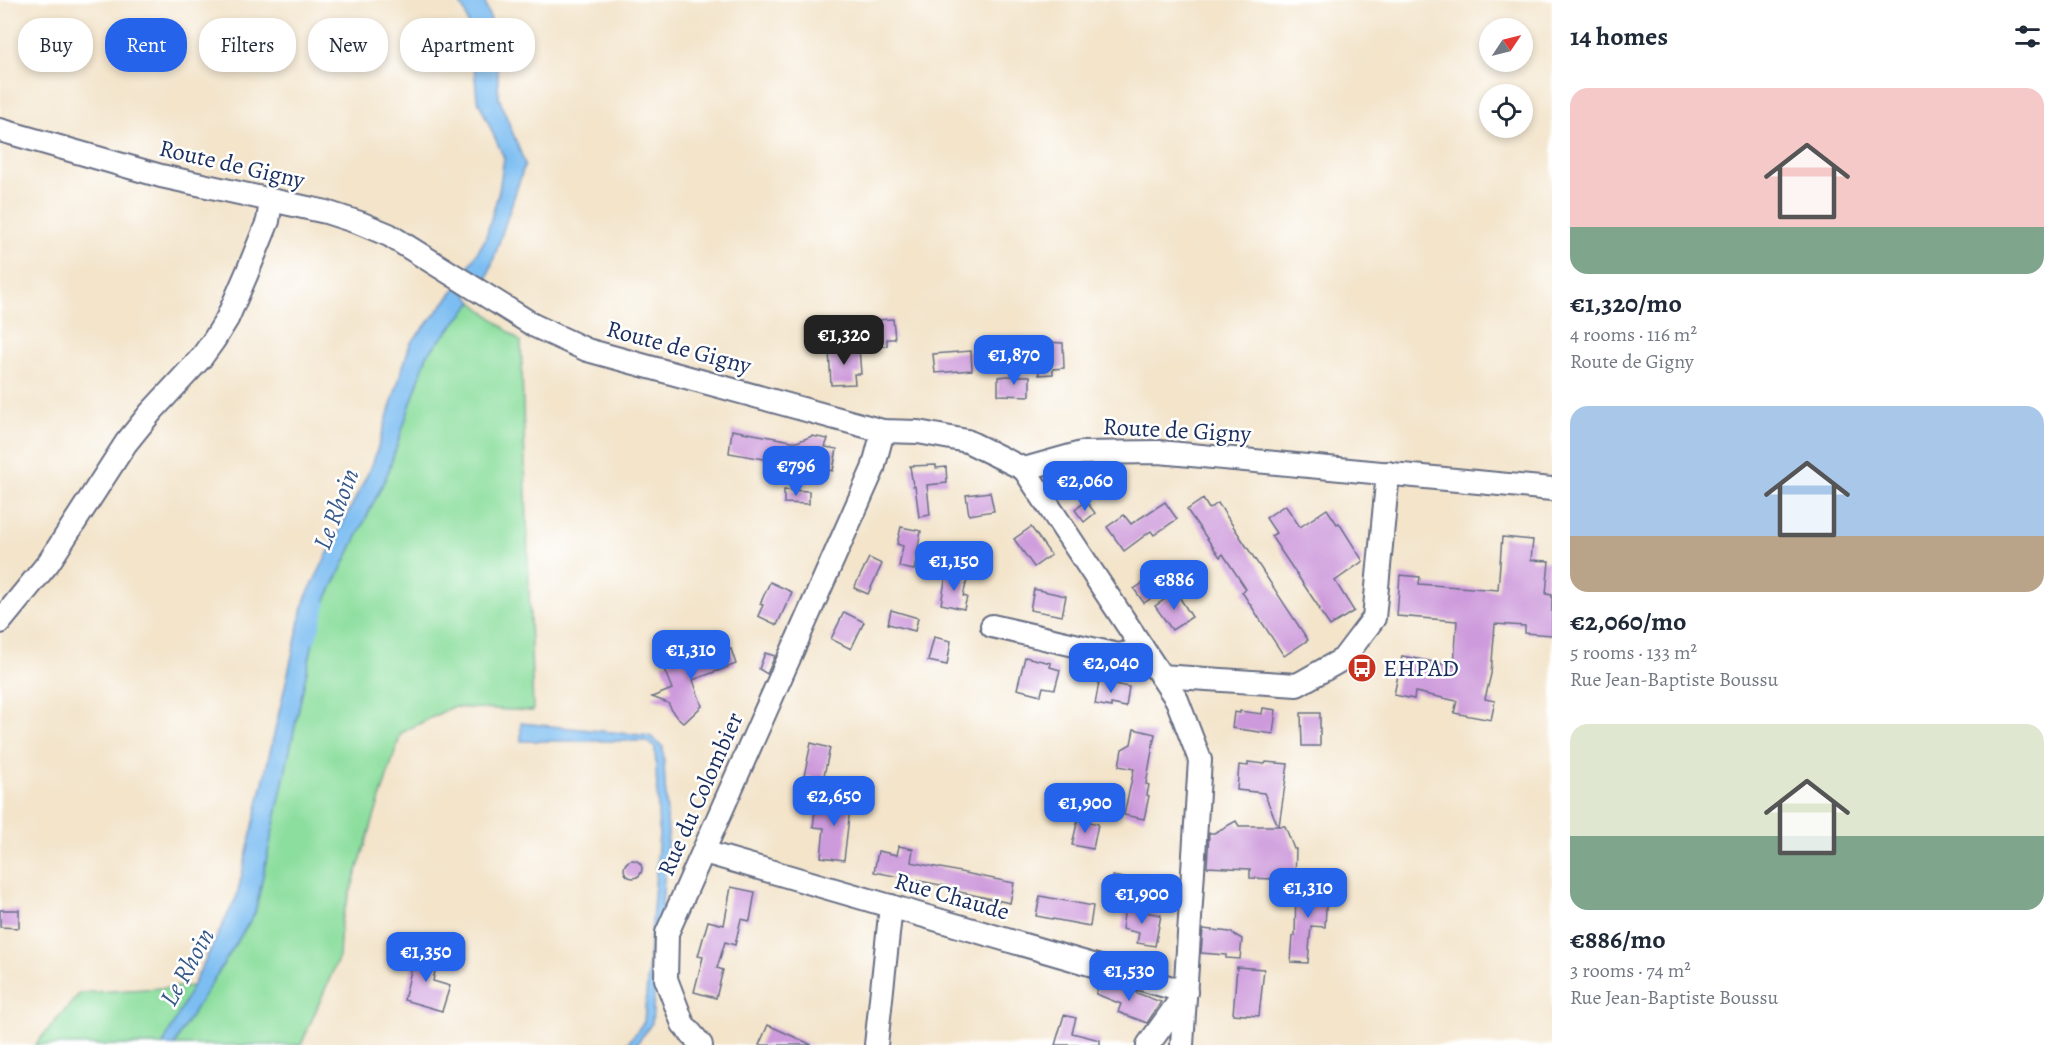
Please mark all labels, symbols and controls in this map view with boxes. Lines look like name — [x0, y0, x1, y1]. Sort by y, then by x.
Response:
chip: Buy — [18, 18, 93, 72]
chip: Rent — [105, 18, 187, 72]
chip: Filters — [199, 18, 296, 72]
chip: New — [308, 18, 388, 72]
chip: Apartment — [400, 18, 535, 72]
north arrow — [1479, 18, 1533, 72]
map controls — [1479, 18, 1533, 138]
text: 14 homes — [1570, 19, 1668, 54]
icon: filters — [2011, 20, 2044, 53]
button: locate — [1479, 84, 1533, 138]
icon: home — [1753, 127, 1861, 235]
street label: Route de Gigny — [156, 132, 308, 196]
text: €1,320/mo — [1570, 286, 1682, 321]
street label: Route de Gigny — [603, 312, 755, 382]
pin: €1,320 — [795, 315, 893, 366]
text: €1,320 — [818, 321, 870, 348]
text: 4 rooms · 116 m² — [1570, 321, 1697, 348]
pin: €1,870 — [965, 335, 1063, 386]
text: €1,870 — [988, 341, 1040, 368]
text: Route de Gigny — [1570, 348, 1694, 375]
street label: Route de Gigny — [1102, 410, 1252, 450]
icon: home — [1753, 445, 1861, 553]
pin: €796 — [760, 446, 832, 497]
text: €796 — [777, 452, 815, 479]
pin: €2,060 — [1036, 461, 1134, 512]
water label: Le Rhoin — [305, 463, 367, 555]
text: €2,060 — [1057, 467, 1113, 494]
pin: €1,150 — [905, 541, 1003, 592]
text: €1,150 — [929, 547, 979, 574]
pin: €886 — [1138, 560, 1210, 611]
text: €886 — [1154, 566, 1194, 593]
text: €2,060/mo — [1570, 604, 1687, 639]
pin: €1,310 — [642, 630, 740, 681]
text: €1,310 — [666, 636, 716, 663]
text: 5 rooms · 133 m² — [1570, 639, 1697, 666]
pin: €2,040 — [1062, 643, 1160, 694]
text: €2,040 — [1083, 649, 1139, 676]
bus stop icon: EHPAD — [1346, 652, 1378, 684]
place label: EHPAD — [1383, 652, 1459, 684]
text: Rue Jean-Baptiste Boussu — [1570, 666, 1778, 693]
street label: Rue du Colombier — [650, 707, 750, 881]
icon: home — [1753, 763, 1861, 871]
pin: €2,650 — [785, 776, 883, 827]
text: €2,650 — [807, 782, 861, 809]
pin: €1,900 — [1036, 783, 1134, 834]
text: €1,900 — [1058, 789, 1112, 816]
street label: Rue Chaude — [891, 864, 1013, 928]
pin: €1,310 — [1259, 868, 1357, 919]
pin: €1,900 — [1093, 874, 1191, 925]
text: €1,310 — [1283, 874, 1333, 901]
text: €1,900 — [1115, 880, 1169, 907]
water label: Le Rhoin — [151, 922, 223, 1012]
text: €886/mo — [1570, 922, 1666, 957]
pin: €1,350 — [377, 932, 475, 983]
text: €1,350 — [400, 938, 452, 965]
pin: €1,530 — [1080, 951, 1178, 1002]
text: €1,530 — [1103, 957, 1155, 984]
text: 3 rooms · 74 m² — [1570, 957, 1691, 984]
text: Rue Jean-Baptiste Boussu — [1570, 984, 1778, 1011]

